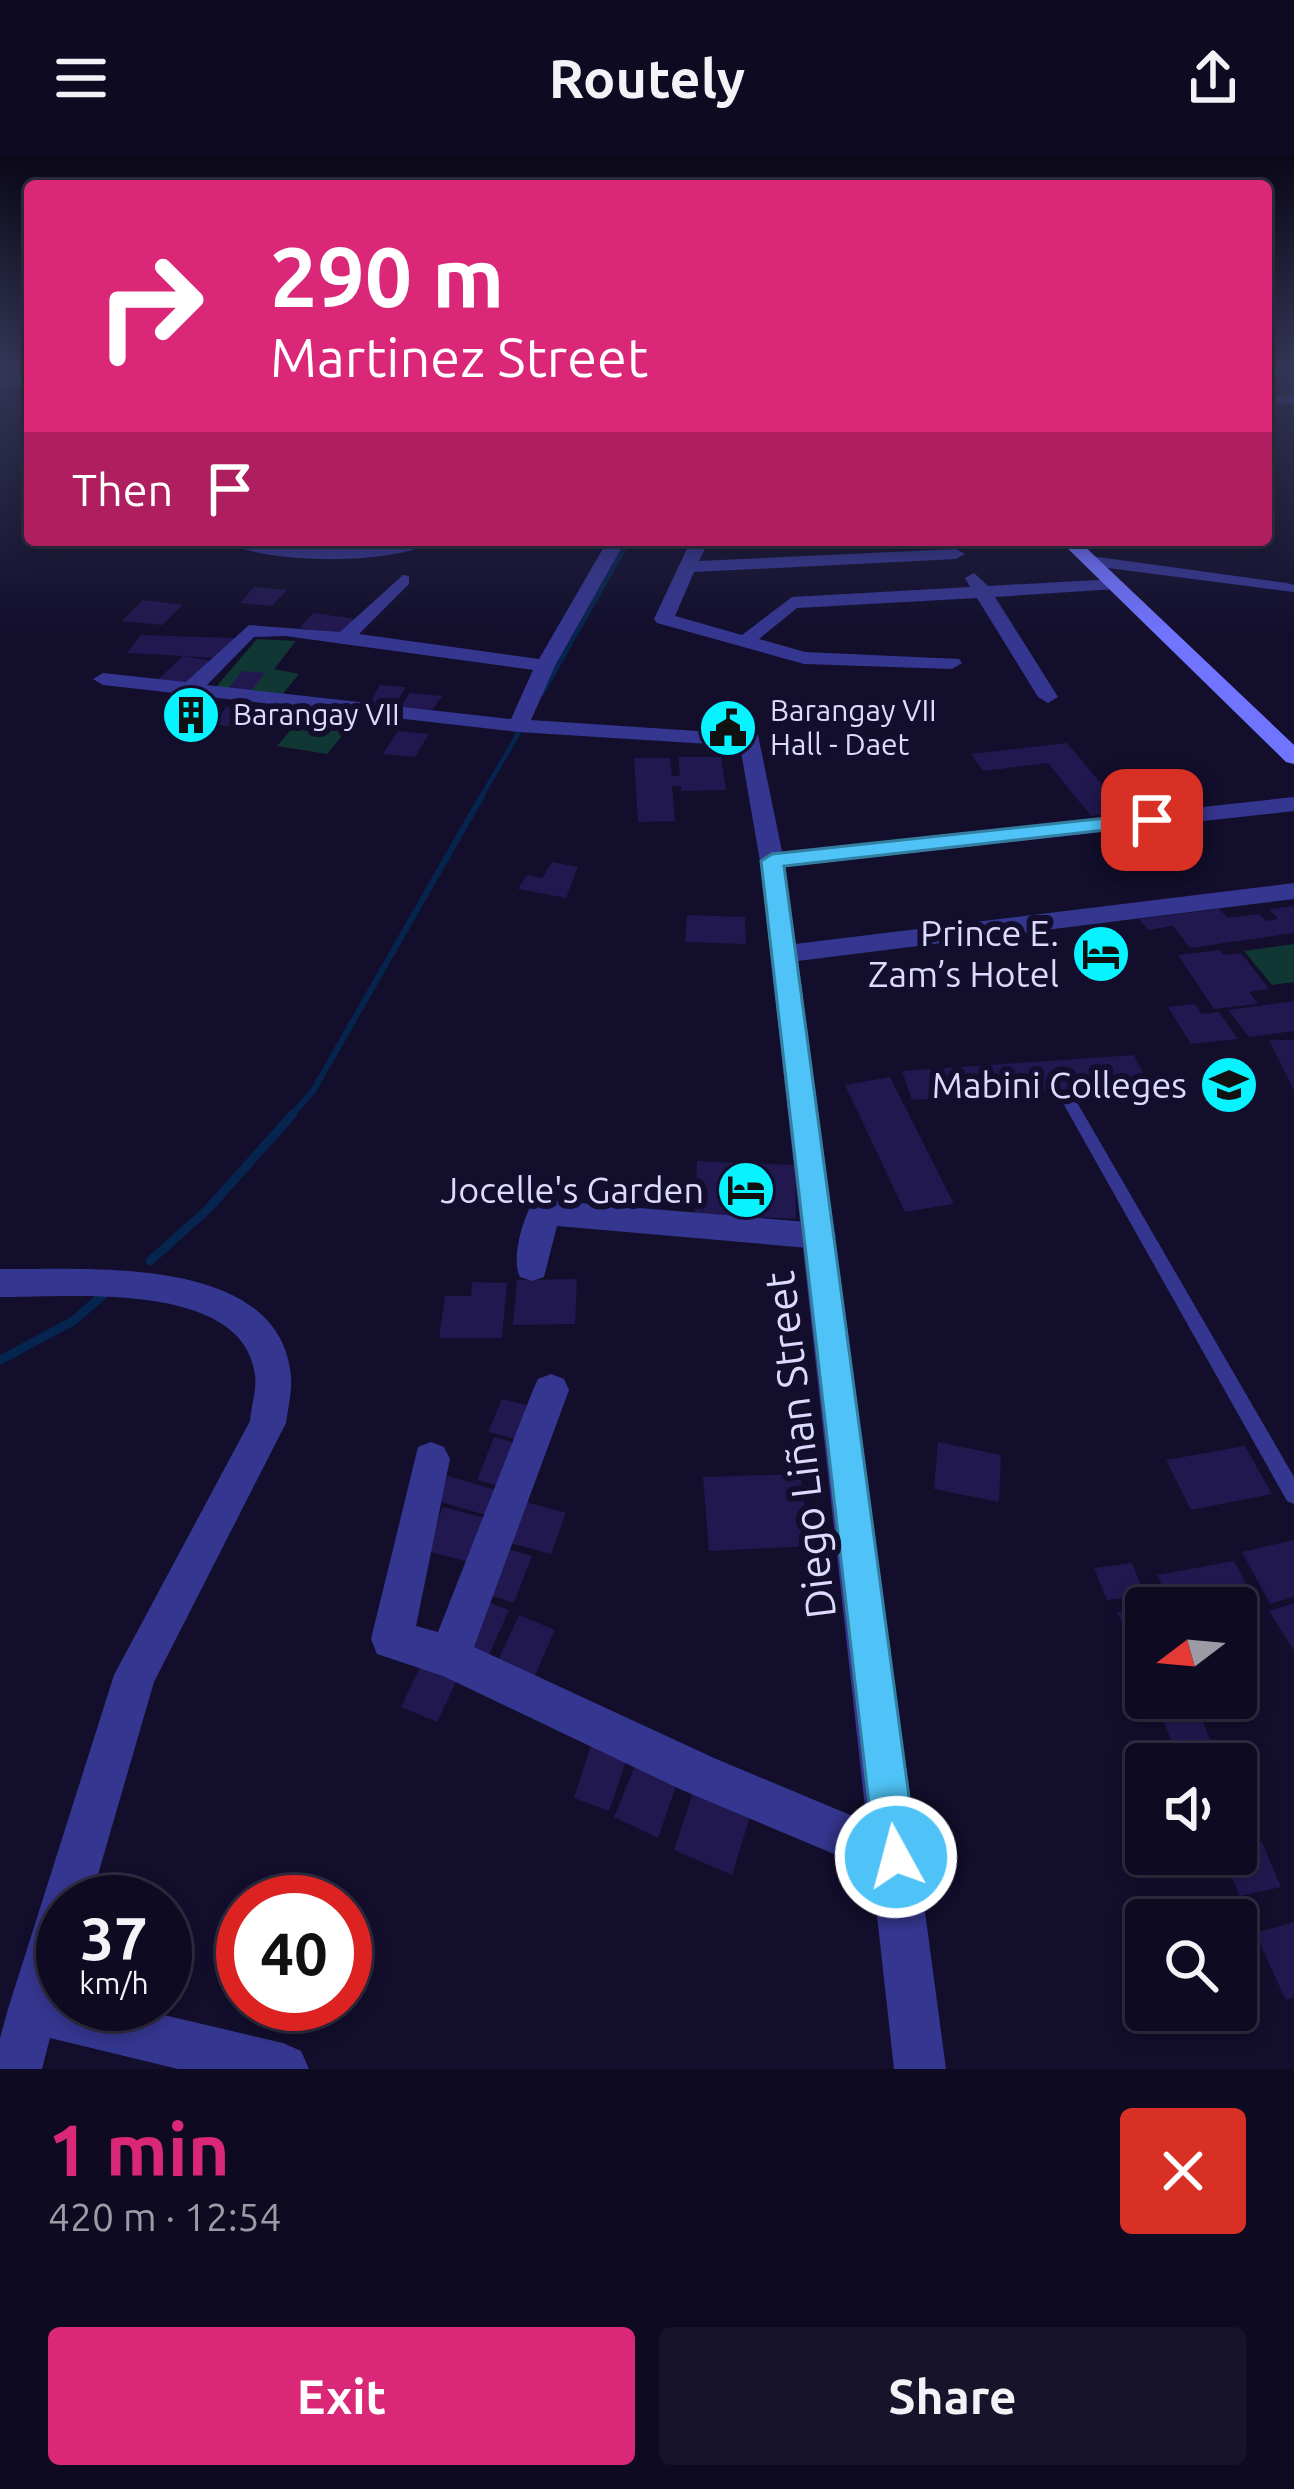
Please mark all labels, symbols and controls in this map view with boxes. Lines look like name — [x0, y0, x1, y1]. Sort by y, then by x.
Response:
icon: menu — [48, 45, 114, 111]
icon: share — [1180, 45, 1246, 111]
text: Routely — [549, 48, 745, 108]
icon: right — [72, 228, 228, 384]
text: 290 m — [270, 229, 504, 323]
text: Martinez Street — [270, 327, 648, 387]
icon: arrive — [197, 456, 263, 522]
text: Then — [72, 464, 173, 515]
building icon: Barangay VII — [160, 684, 222, 746]
place label: Barangay VII Hall - Daet — [770, 693, 937, 761]
place label: Barangay VII — [233, 697, 400, 731]
public building icon: Barangay VII Hall - Daet — [697, 697, 759, 759]
pin — [1101, 769, 1203, 871]
icon: arrive — [1119, 787, 1185, 853]
place label: Prince E. Zam’s Hotel — [868, 912, 1059, 994]
hotel icon: Prince E. Zam’s Hotel — [1070, 923, 1132, 985]
school or university icon: Mabini Colleges — [1198, 1054, 1260, 1116]
place label: Mabini Colleges — [932, 1064, 1187, 1105]
hotel icon: Jocelle's Garden — [715, 1159, 777, 1221]
place label: Jocelle's Garden — [440, 1169, 704, 1210]
street label: Diego Liñan Street — [755, 1269, 844, 1621]
north arrow — [1125, 1587, 1257, 1719]
map controls — [1125, 1587, 1257, 2031]
button: sound — [1125, 1743, 1257, 1875]
position arrow — [833, 1794, 959, 1920]
speed limit sign: 40 — [216, 1875, 372, 2031]
button: search — [1125, 1899, 1257, 2031]
text: 37 — [80, 1904, 148, 1971]
text: km/h — [79, 1966, 149, 2000]
button: close — [1120, 2108, 1246, 2234]
text: 1 min — [48, 2109, 230, 2190]
text: 420 m · 12:54 — [48, 2195, 282, 2238]
button: Exit — [48, 2327, 635, 2465]
button: Share — [659, 2327, 1246, 2465]

